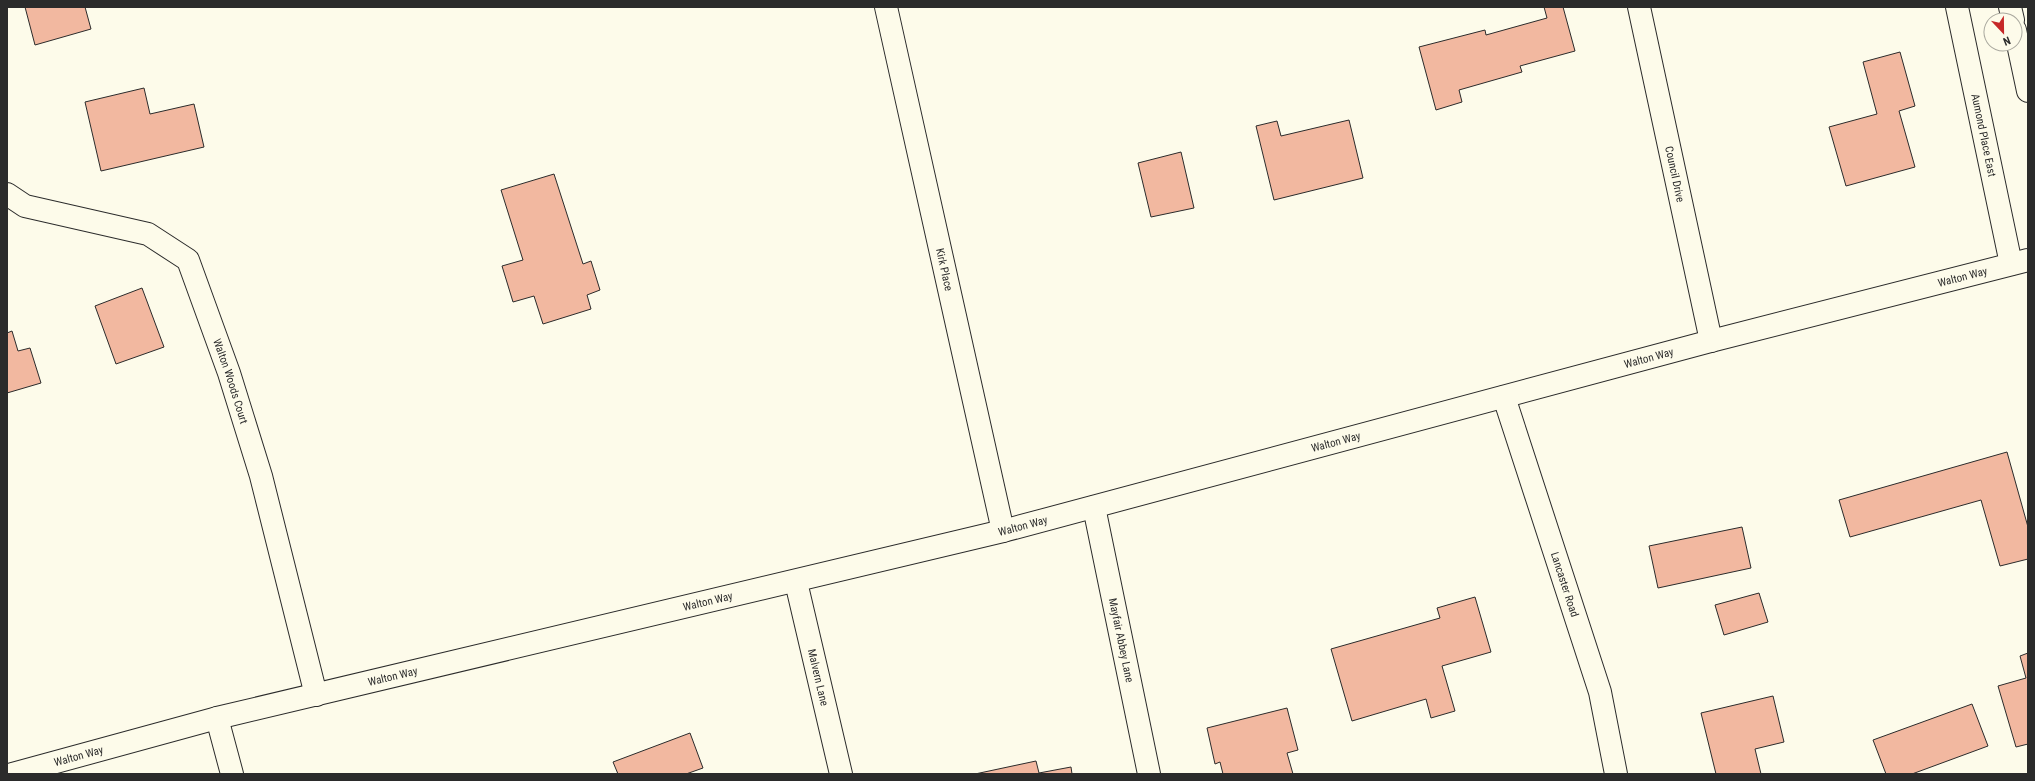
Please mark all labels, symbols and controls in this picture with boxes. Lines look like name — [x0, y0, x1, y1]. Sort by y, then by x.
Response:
north arrow — [1983, 12, 2023, 52]
text: N — [2001, 34, 2012, 48]
street label: Aumond Place East — [1969, 93, 1999, 178]
street label: Council Drive — [1663, 145, 1687, 203]
street label: Kirk Place — [934, 247, 956, 292]
street label: Walton Way — [1936, 264, 1989, 289]
street label: Walton Woods Court — [211, 337, 251, 425]
street label: Walton Way — [1623, 345, 1675, 371]
street label: Walton Way — [1310, 429, 1362, 455]
street label: Walton Way — [997, 513, 1049, 538]
street label: Lancaster Road — [1548, 550, 1582, 619]
street label: Walton Way — [682, 589, 734, 613]
street label: Mayfair Abbey Lane — [1106, 597, 1136, 684]
street label: Malvern Lane — [805, 648, 831, 707]
street label: Walton Way — [366, 664, 419, 688]
street label: Walton Way — [52, 743, 105, 769]

